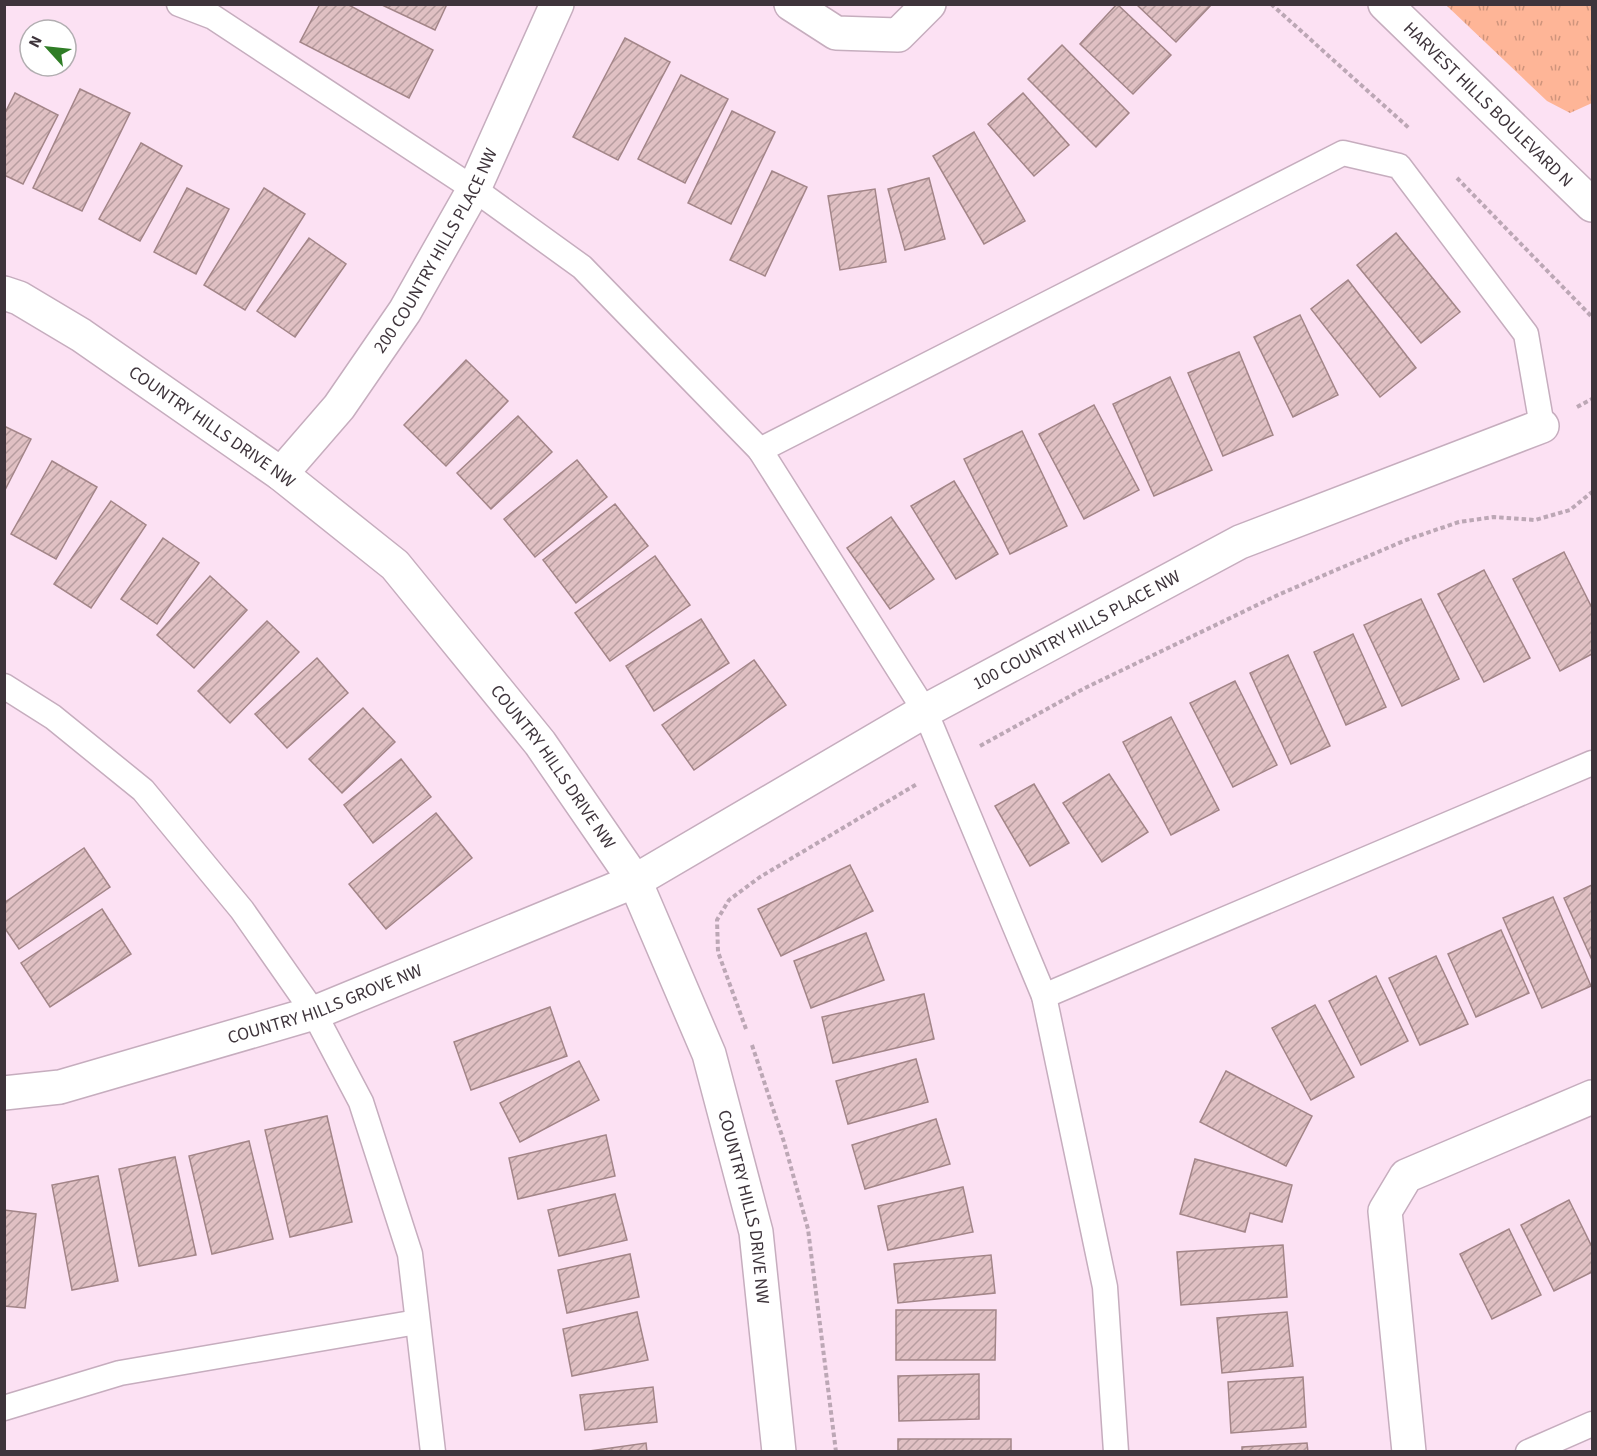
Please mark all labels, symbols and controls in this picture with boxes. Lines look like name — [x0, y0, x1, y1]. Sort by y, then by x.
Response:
street label: HARVEST HILLS BOULEVARD N — [1398, 16, 1579, 193]
north arrow — [18, 18, 78, 78]
text: N — [23, 32, 48, 51]
street label: 200 COUNTRY HILLS PLACE NW — [367, 144, 503, 358]
street label: COUNTRY HILLS DRIVE NW — [124, 359, 301, 493]
street label: 100 COUNTRY HILLS PLACE NW — [968, 564, 1185, 696]
street label: COUNTRY HILLS DRIVE NW — [485, 679, 622, 854]
street label: COUNTRY HILLS GROVE NW — [225, 957, 426, 1050]
street label: COUNTRY HILLS DRIVE NW — [712, 1107, 776, 1305]

